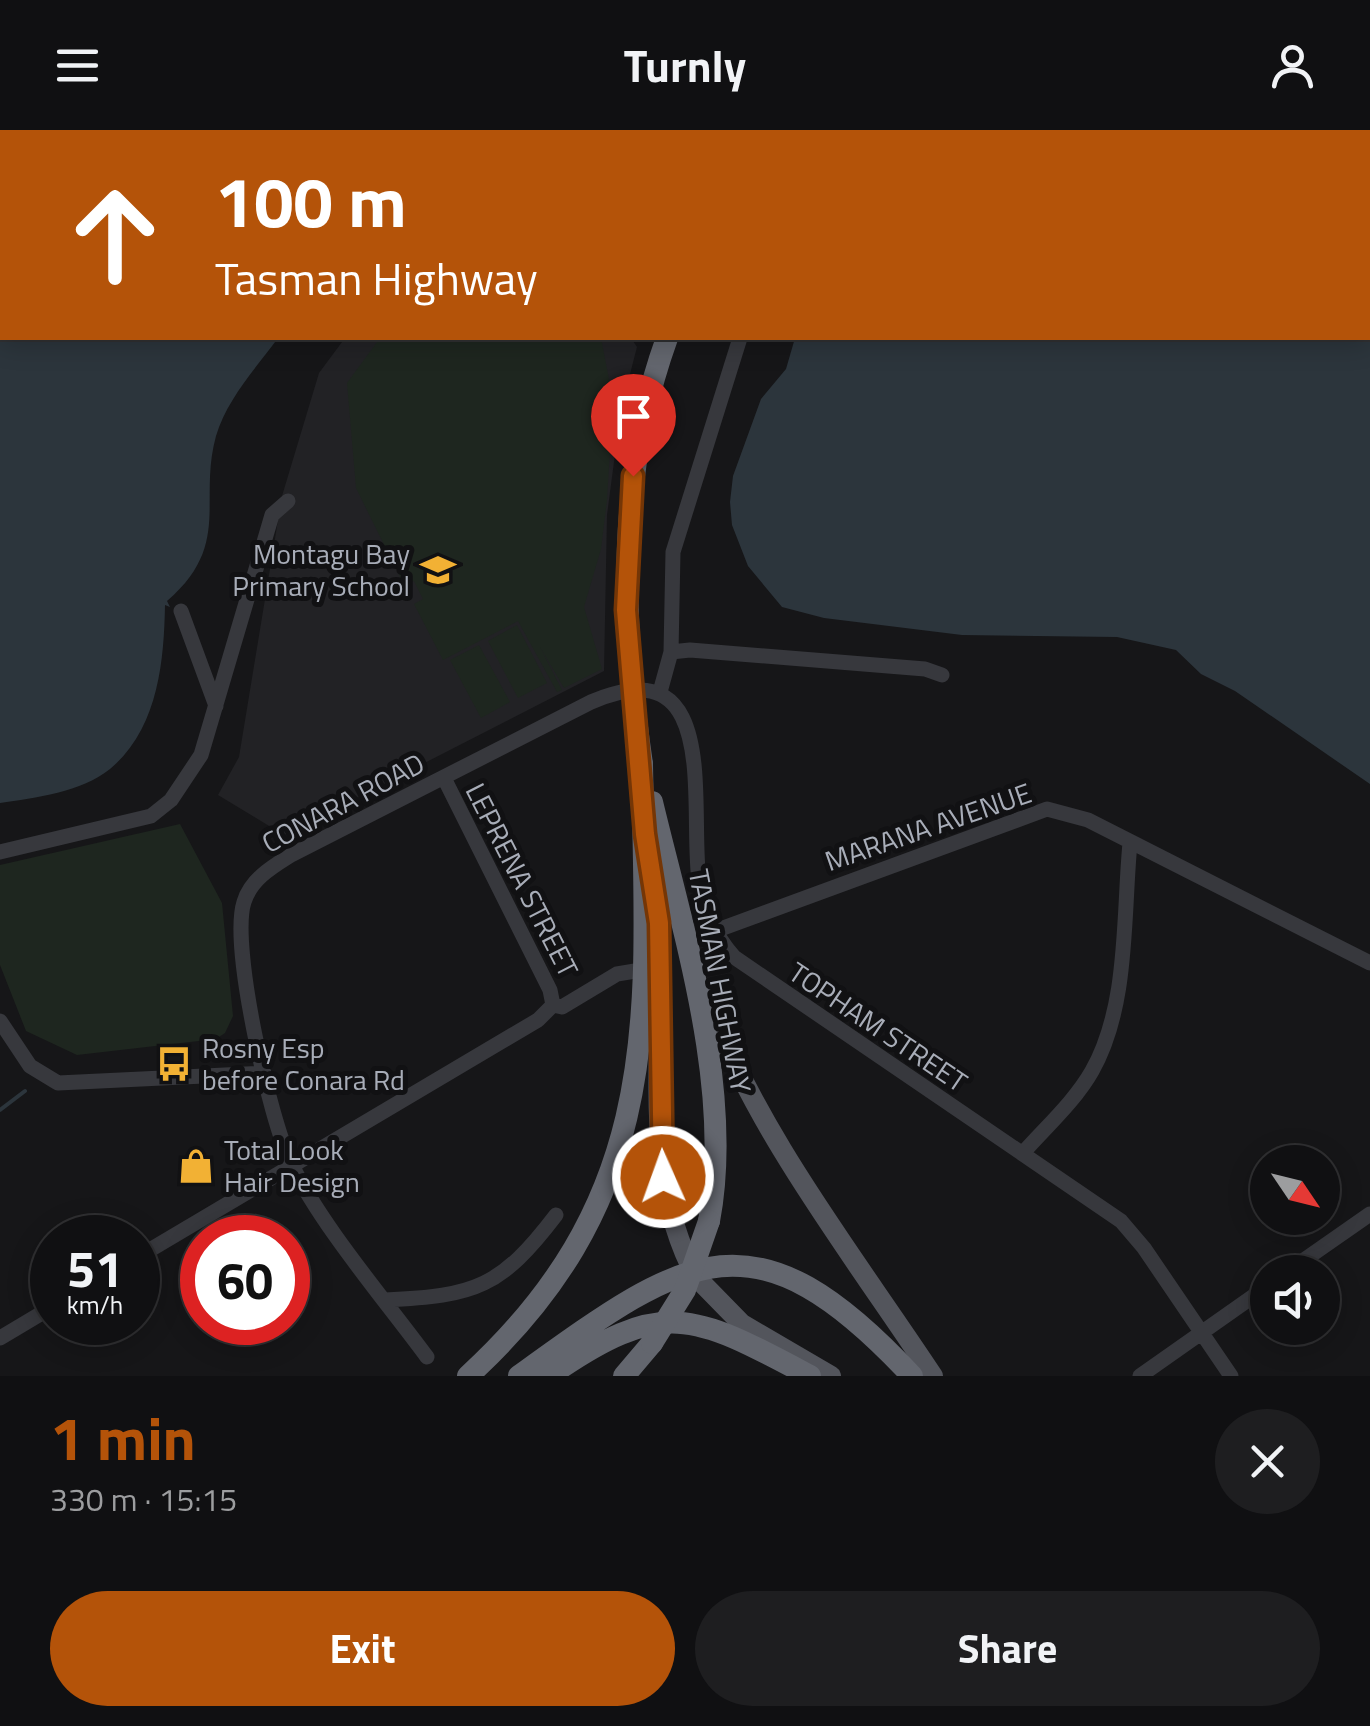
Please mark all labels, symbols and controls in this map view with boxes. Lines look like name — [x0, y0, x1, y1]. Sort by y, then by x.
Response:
text: Turnly — [624, 31, 746, 99]
icon: menu — [50, 38, 105, 93]
icon: person — [1265, 38, 1320, 93]
text: 100 m — [215, 148, 407, 254]
icon: ahead — [50, 170, 180, 300]
text: Tasman Highway — [215, 244, 538, 312]
pin — [591, 374, 676, 477]
icon: arrive — [606, 389, 661, 444]
place label: Montagu Bay Primary School — [232, 532, 410, 607]
school or university icon: Montagu Bay Primary School — [419, 551, 457, 589]
street label: CONARA ROAD — [254, 742, 432, 864]
street label: MARANA AVENUE — [819, 771, 1037, 882]
street label: LEPRENA STREET — [455, 775, 590, 985]
street label: TASMAN HIGHWAY — [678, 865, 763, 1096]
street label: TOPHAM STREET — [780, 951, 976, 1103]
place label: Rosny Esp before Conara Rd — [202, 1026, 405, 1101]
bus stop icon: Rosny Esp before Conara Rd — [155, 1045, 193, 1083]
position arrow — [611, 1125, 715, 1229]
place label: Total Look Hair Design — [224, 1128, 360, 1203]
north arrow — [1250, 1145, 1340, 1235]
map controls — [1250, 1145, 1340, 1345]
shop icon: Total Look Hair Design — [177, 1147, 215, 1185]
speed limit sign: 60 — [180, 1215, 310, 1345]
text: 51 — [67, 1230, 123, 1306]
button: sound — [1250, 1255, 1340, 1345]
text: km/h — [67, 1286, 123, 1324]
text: 1 min — [50, 1392, 196, 1483]
button: close — [1215, 1409, 1320, 1514]
text: 330 m · 15:15 — [50, 1475, 237, 1523]
button: Exit — [50, 1591, 675, 1706]
button: Share — [695, 1591, 1320, 1706]

